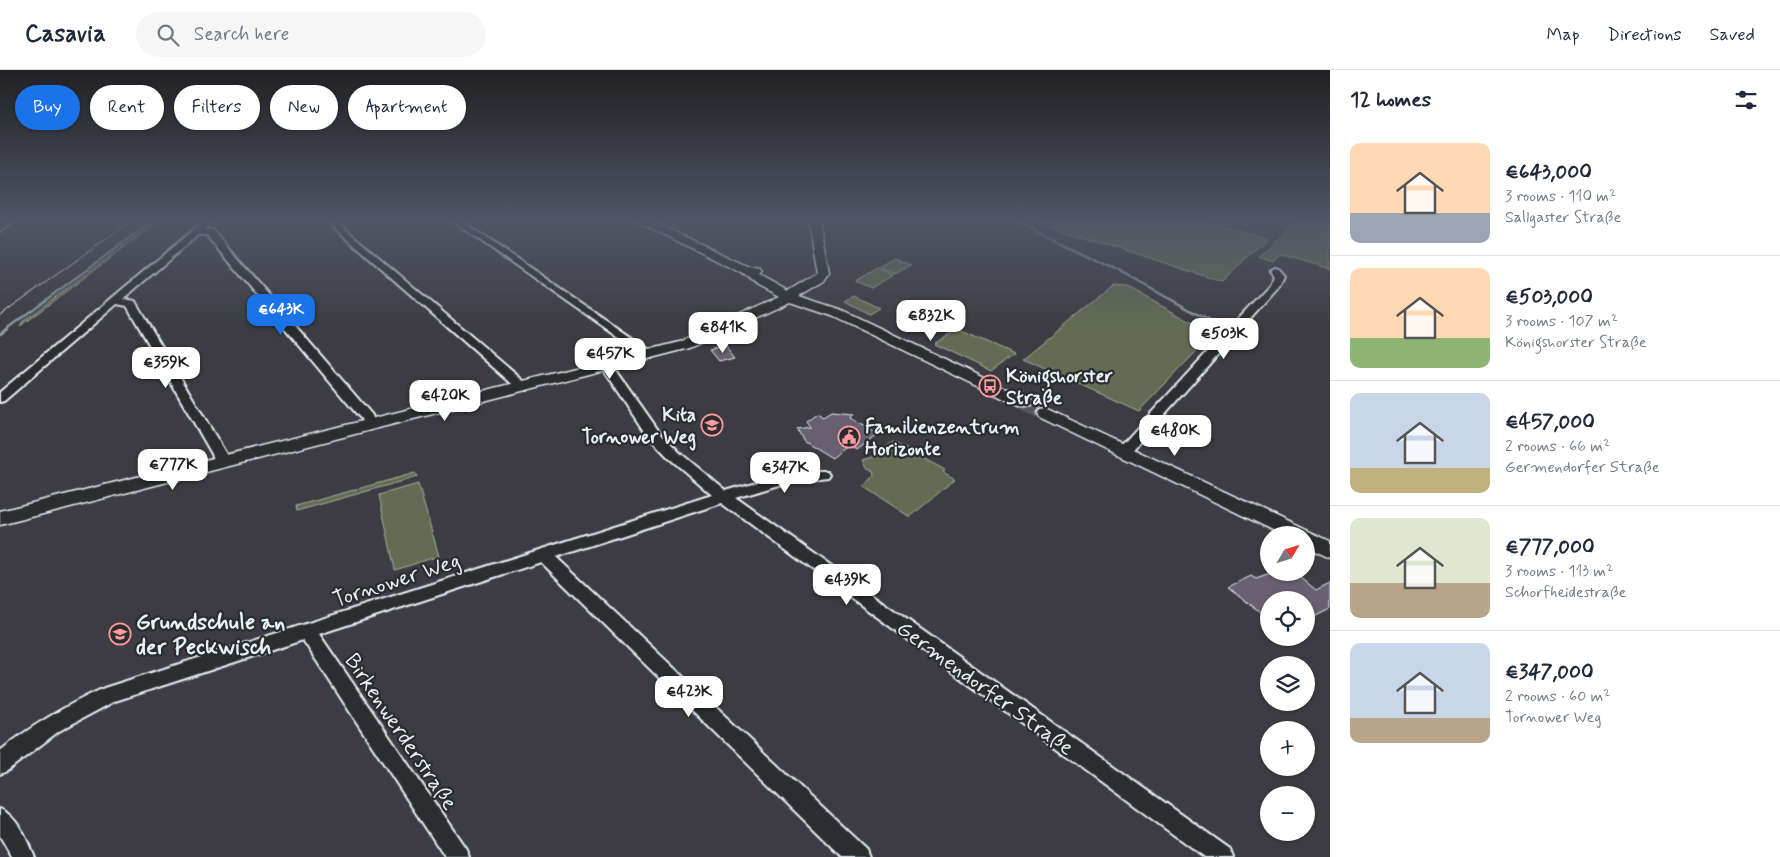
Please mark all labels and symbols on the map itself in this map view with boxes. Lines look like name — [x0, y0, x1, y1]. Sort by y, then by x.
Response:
pin: €643K — [246, 294, 316, 336]
pin: €832K — [896, 300, 966, 342]
pin: €841K — [688, 312, 758, 354]
pin: €503K — [1189, 318, 1259, 360]
pin: €457K — [575, 338, 645, 380]
pin: €359K — [131, 346, 201, 389]
place label: Königshorster Straße — [1006, 364, 1113, 411]
bus stop icon: Königshorster Straße — [978, 374, 1002, 398]
pin: €420K — [410, 380, 480, 422]
place label: Kita Tornower Weg — [582, 403, 696, 451]
school or university icon: Kita Tornower Weg — [700, 413, 724, 437]
pin: €480K — [1140, 414, 1210, 457]
place label: Familienzentrum Horizonte — [865, 415, 1020, 462]
public building icon: Familienzentrum Horizonte — [837, 425, 861, 449]
pin: €777K — [138, 448, 208, 491]
pin: €347K — [750, 452, 820, 494]
north arrow — [1260, 526, 1315, 581]
street label: Tornower Weg — [329, 547, 464, 616]
pin: €439K — [812, 564, 882, 606]
place label: Grundschule an der Peckwisch — [136, 609, 285, 662]
street label: Germendorfer Straße — [891, 615, 1079, 763]
school or university icon: Grundschule an der Peckwisch — [108, 622, 132, 646]
street label: Birkenwerderstraße — [338, 648, 463, 816]
pin: €423K — [654, 676, 724, 718]

